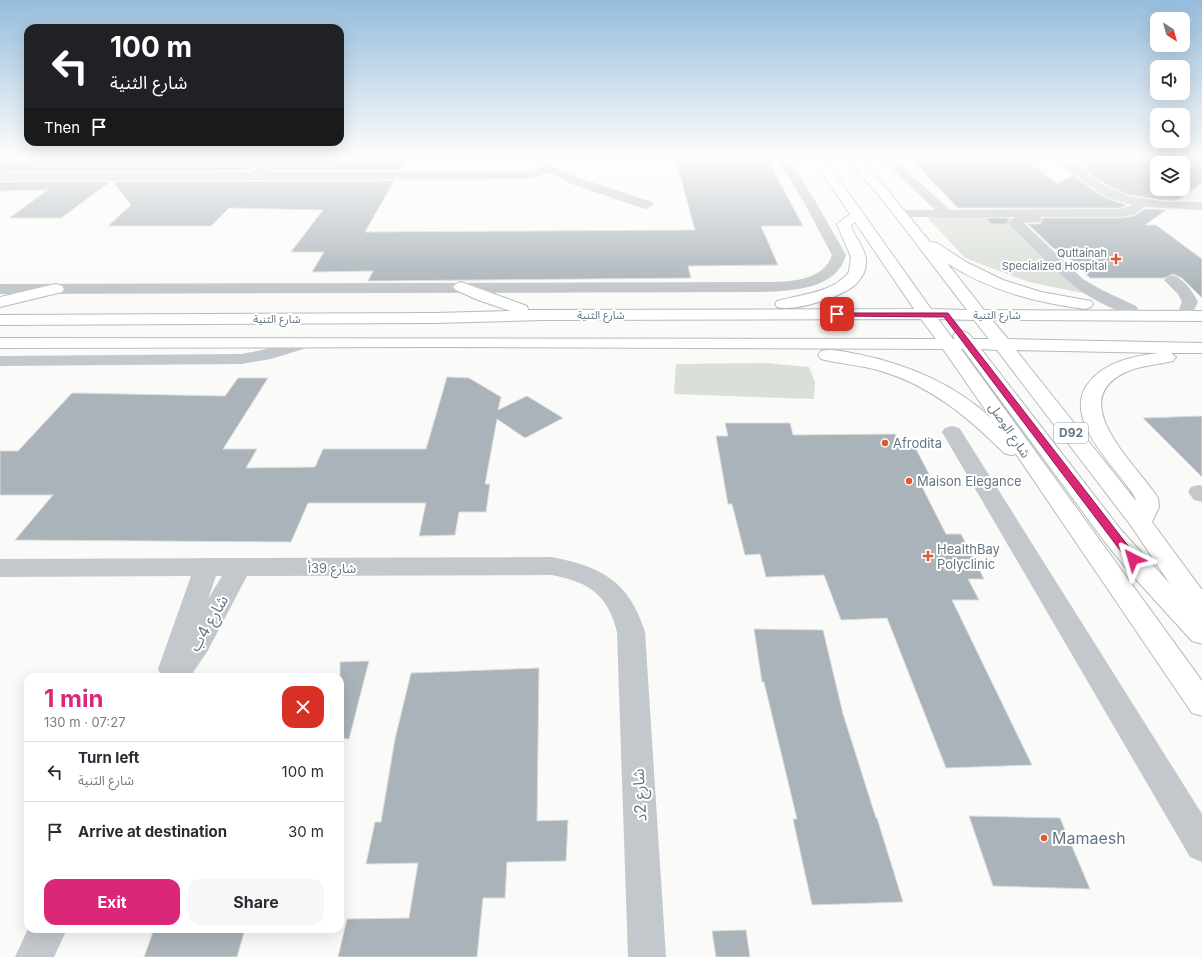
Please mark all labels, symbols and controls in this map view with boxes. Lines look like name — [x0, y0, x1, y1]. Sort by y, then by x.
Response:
north arrow — [1150, 12, 1190, 52]
map controls — [1150, 12, 1190, 196]
text: 100 m — [110, 30, 192, 64]
icon: left — [44, 40, 96, 92]
button: sound — [1150, 60, 1190, 100]
text: شارع الثنية — [110, 72, 187, 93]
button: search — [1150, 108, 1190, 148]
icon: arrive — [88, 116, 110, 138]
text: Then — [44, 118, 80, 137]
button: layers — [1150, 156, 1190, 196]
place label: Quttainah Specialized Hospital — [1002, 246, 1107, 273]
marker: Quttainah Specialized Hospital — [1110, 253, 1122, 265]
pin — [820, 297, 854, 331]
icon: arrive — [826, 303, 848, 325]
street label: شارع الثنية — [577, 308, 625, 323]
street label: شارع الثنية — [973, 308, 1021, 323]
street label: شارع الثنية — [253, 312, 301, 327]
street label: شارع الوصل — [983, 399, 1034, 462]
road number: D92 — [1054, 423, 1088, 443]
place label: Afrodita — [893, 435, 942, 451]
marker: Afrodita — [880, 438, 890, 448]
place label: Maison Elegance — [917, 473, 1022, 489]
marker: Maison Elegance — [904, 476, 914, 486]
position arrow — [1112, 538, 1154, 580]
place label: HealthBay Polyclinic — [937, 541, 1000, 572]
marker: HealthBay Polyclinic — [922, 550, 934, 562]
street label: شارع 39أ — [308, 560, 356, 579]
street label: شارع 4ب — [184, 591, 235, 656]
text: 1 min — [44, 684, 103, 713]
button: close — [282, 686, 324, 728]
text: 130 m · 07:27 — [44, 714, 126, 730]
text: Turn left — [78, 748, 139, 767]
icon: left — [44, 761, 66, 783]
text: 100 m — [282, 762, 324, 781]
street label: شارع 2د — [628, 768, 653, 822]
text: شارع الثنية — [78, 772, 134, 788]
icon: arrive — [44, 821, 66, 843]
text: Arrive at destination — [78, 822, 227, 841]
text: 30 m — [288, 822, 324, 841]
place label: Mamaesh — [1052, 828, 1126, 848]
marker: Mamaesh — [1039, 833, 1049, 843]
button: Exit — [44, 879, 180, 925]
button: Share — [188, 879, 324, 925]

